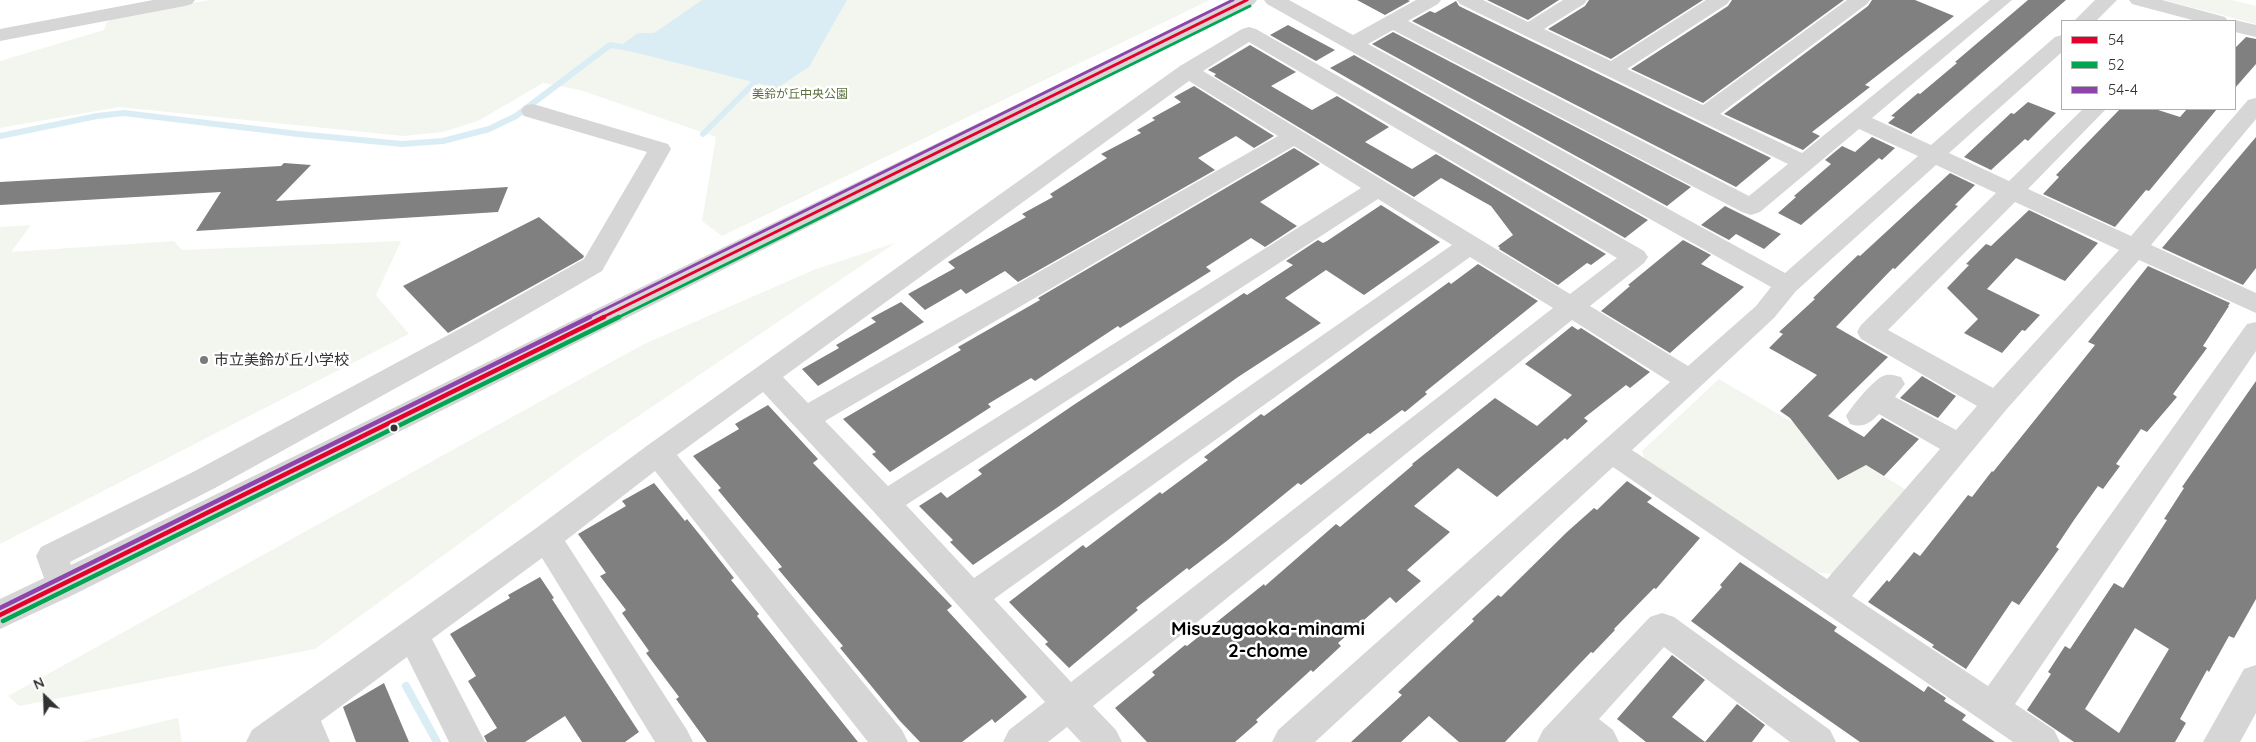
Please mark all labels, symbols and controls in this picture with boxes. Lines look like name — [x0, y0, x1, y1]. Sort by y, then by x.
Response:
legend — [2061, 20, 2236, 110]
text: 54 — [2108, 30, 2124, 49]
text: 52 — [2108, 55, 2125, 74]
text: 54-4 — [2108, 80, 2138, 99]
park label: 美鈴が丘中央公園 — [752, 87, 848, 101]
place label: 市立美鈴が丘小学校 — [214, 351, 349, 369]
marker: 市立美鈴が丘小学校 — [198, 354, 210, 366]
unlabelled marker — [389, 423, 399, 433]
district label: Misuzugaoka-minami 2-chome — [1171, 618, 1365, 662]
north arrow — [20, 672, 70, 722]
text: N — [31, 673, 47, 694]

